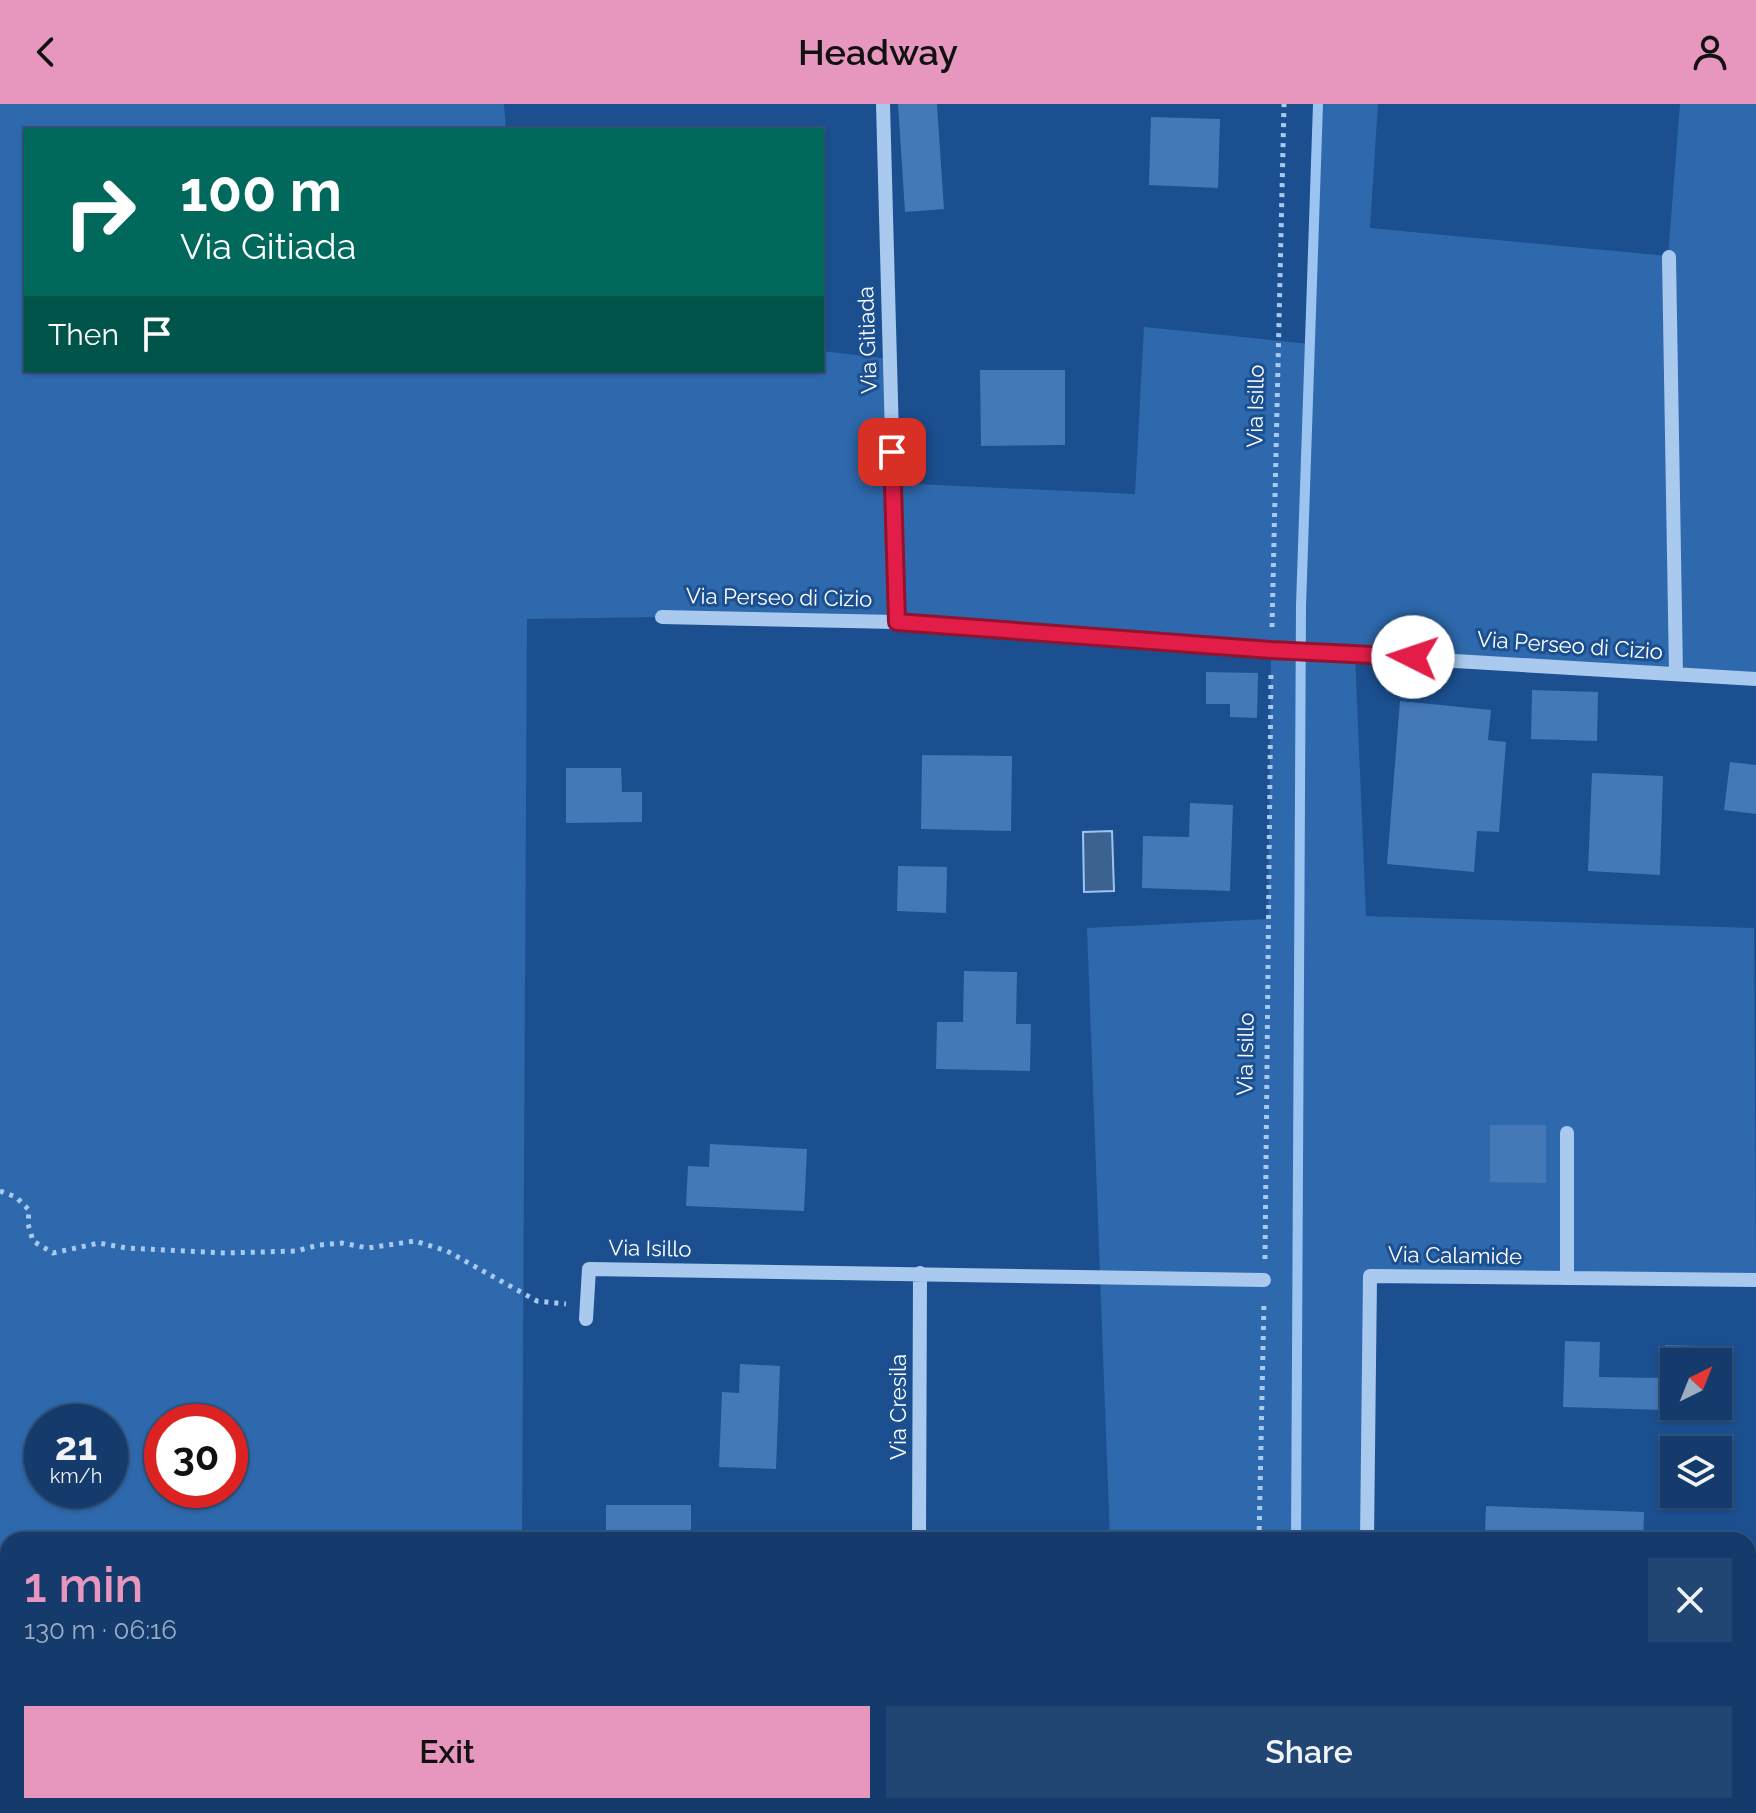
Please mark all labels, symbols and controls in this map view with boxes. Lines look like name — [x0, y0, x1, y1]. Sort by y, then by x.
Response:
icon: back — [24, 30, 68, 74]
icon: person — [1688, 30, 1732, 74]
text: Headway — [798, 31, 958, 73]
text: 100 m — [180, 158, 342, 224]
icon: right — [48, 160, 152, 264]
text: Via Gitiada — [180, 225, 356, 267]
street label: Via Gitiada — [852, 286, 882, 394]
icon: arrive — [135, 312, 179, 356]
text: Then — [48, 317, 119, 352]
street label: Via Isillo — [1241, 364, 1269, 448]
pin — [858, 418, 926, 486]
icon: arrive — [870, 430, 914, 474]
street label: Via Perseo di Cizio — [686, 582, 872, 612]
position arrow — [1371, 615, 1455, 699]
street label: Via Perseo di Cizio — [1476, 626, 1664, 664]
street label: Via Isillo — [1231, 1012, 1259, 1096]
street label: Via Isillo — [608, 1234, 692, 1262]
street label: Via Calamide — [1388, 1241, 1522, 1269]
north arrow — [1660, 1348, 1732, 1420]
map controls — [1660, 1348, 1732, 1508]
street label: Via Cresila — [885, 1354, 911, 1460]
speed limit sign: 30 — [144, 1404, 248, 1508]
text: 21 — [55, 1422, 97, 1469]
button: layers — [1660, 1436, 1732, 1508]
text: km/h — [50, 1464, 102, 1488]
text: 1 min — [24, 1557, 143, 1613]
button: close — [1648, 1558, 1732, 1642]
text: 130 m · 06:16 — [24, 1615, 177, 1645]
button: Exit — [24, 1706, 870, 1798]
button: Share — [886, 1706, 1732, 1798]

